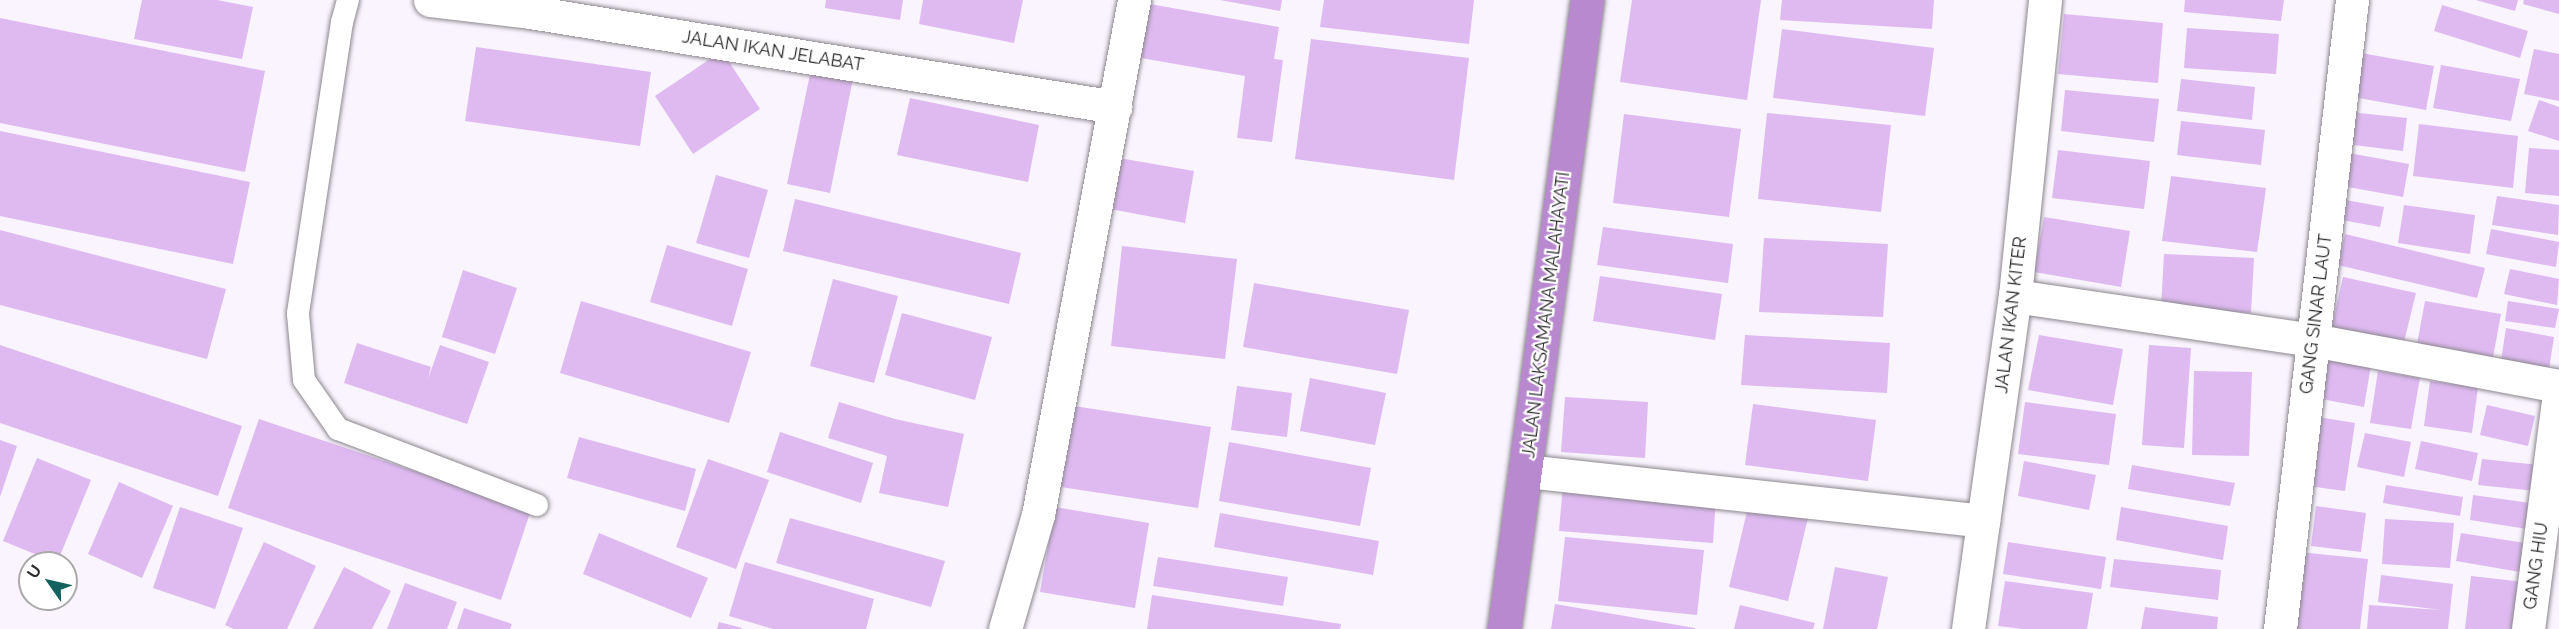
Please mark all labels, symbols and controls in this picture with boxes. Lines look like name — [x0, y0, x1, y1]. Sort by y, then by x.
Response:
street label: JALAN IKAN JELABAT — [680, 26, 866, 76]
street label: JALAN LAKSAMANA MALAHAYATI — [1518, 170, 1574, 460]
street label: GANG SINAR LAUT — [2295, 233, 2337, 395]
street label: JALAN IKAN KITER — [1991, 235, 2031, 395]
street label: GANG HIU — [2519, 521, 2553, 611]
north arrow — [18, 551, 78, 611]
text: U — [23, 561, 46, 582]

